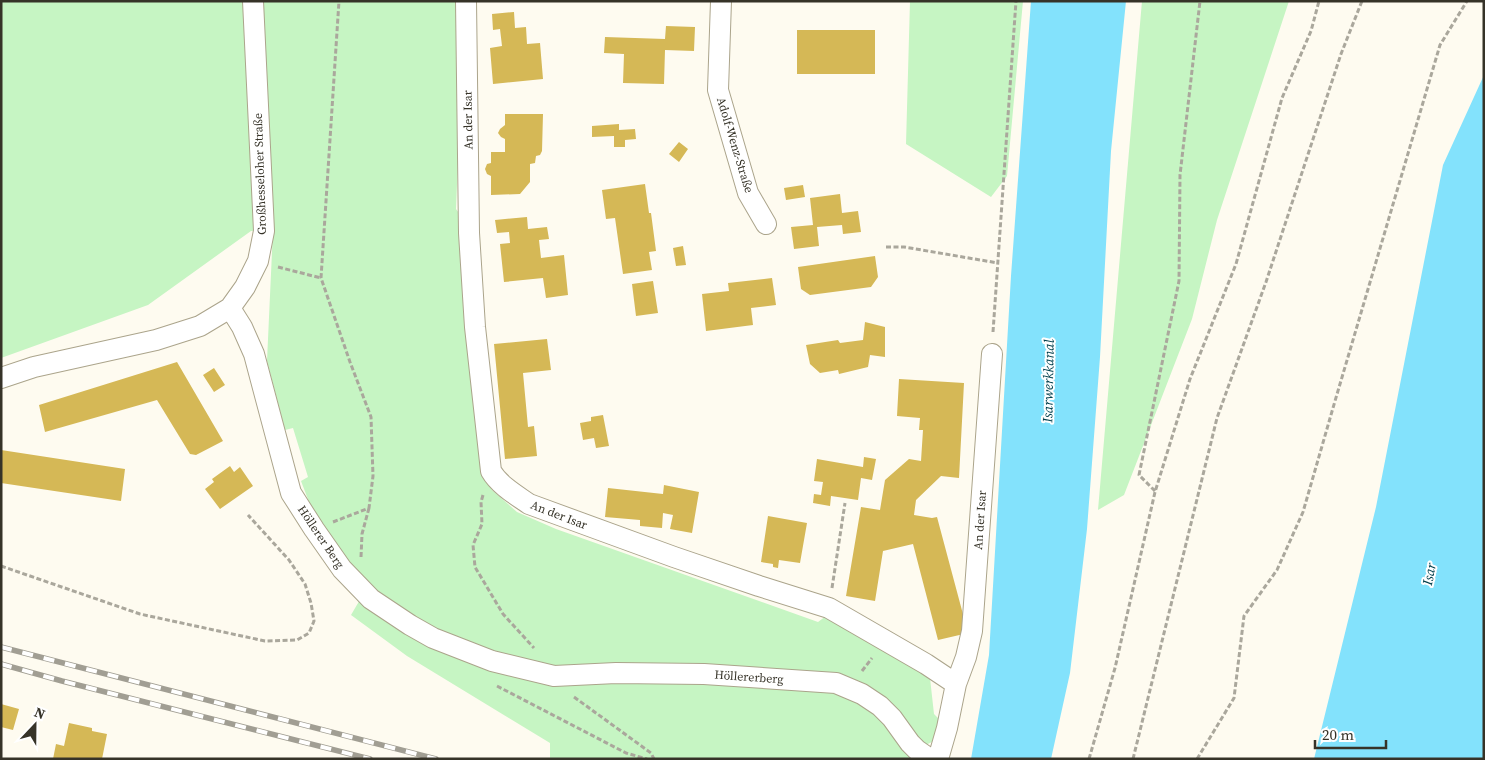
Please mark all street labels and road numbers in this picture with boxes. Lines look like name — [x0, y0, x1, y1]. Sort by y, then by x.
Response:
street label: An der Isar — [459, 90, 477, 150]
street label: Adolf-Wenz-Straße — [713, 95, 757, 195]
street label: Großhesseloher Straße — [250, 113, 270, 235]
street label: An der Isar — [970, 490, 990, 550]
street label: An der Isar — [528, 497, 590, 533]
street label: Höllerer Berg — [294, 502, 348, 572]
street label: Höllererberg — [714, 667, 784, 687]

